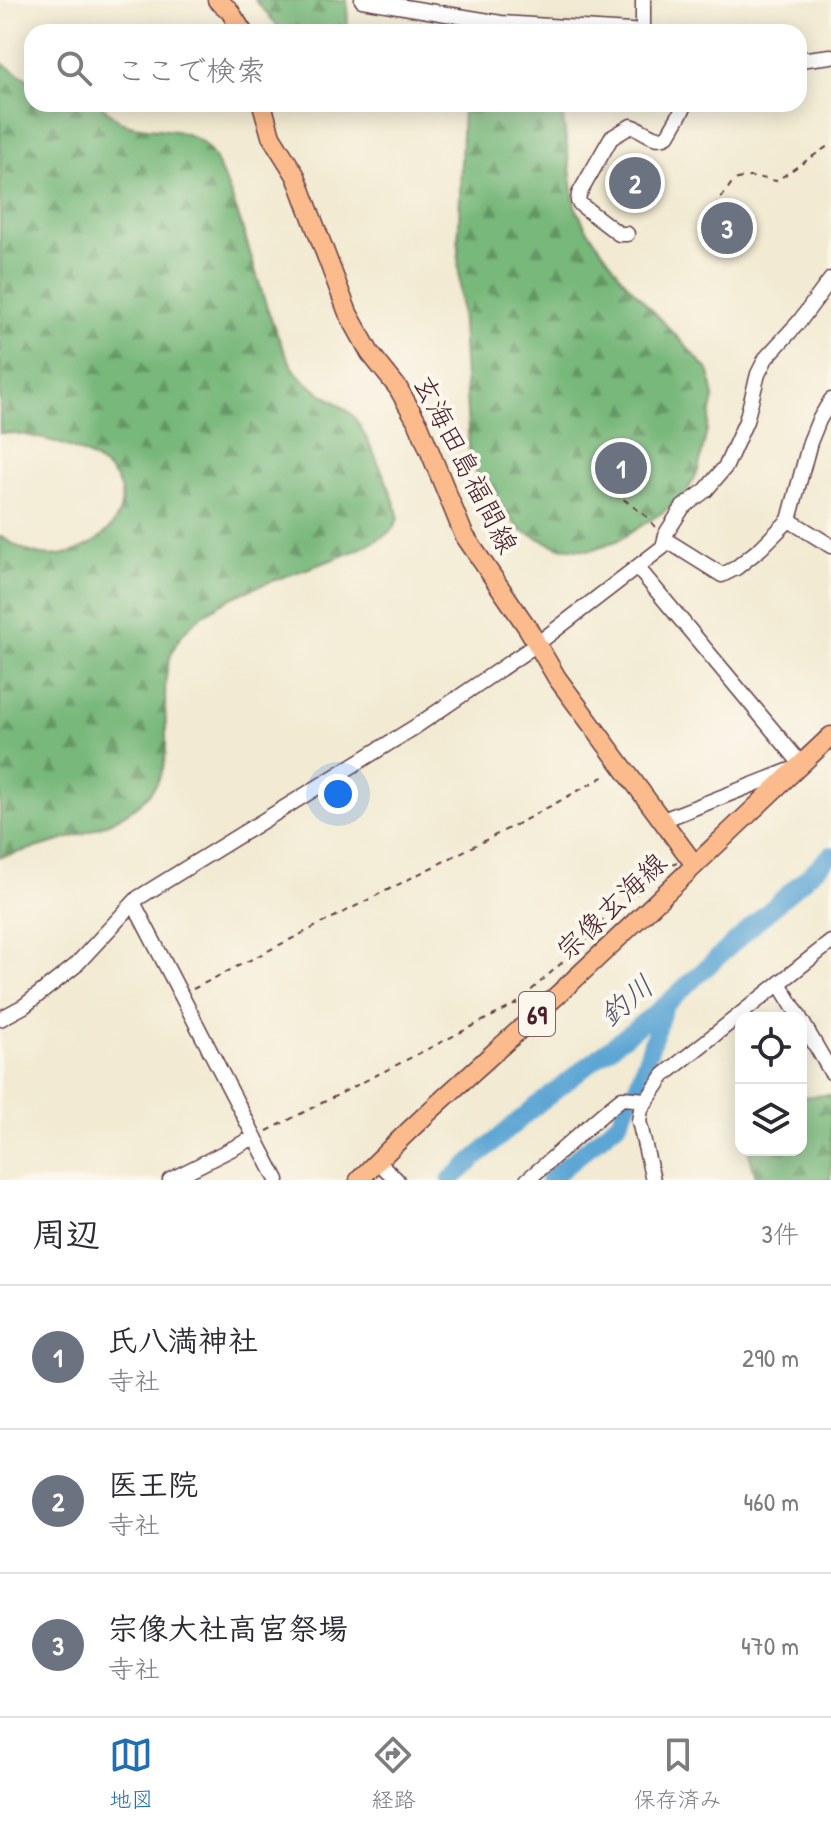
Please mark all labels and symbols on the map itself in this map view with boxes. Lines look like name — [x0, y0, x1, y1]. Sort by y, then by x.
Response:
pin: 2 — [609, 153, 661, 213]
pin: 3 — [701, 198, 753, 258]
street label: 玄海田島福間線 — [405, 368, 527, 560]
pin: 1 — [595, 438, 647, 498]
your location — [318, 774, 358, 814]
street label: 宗像玄海線 — [547, 844, 675, 968]
water label: 釣川 — [590, 965, 662, 1035]
road number: 69 — [519, 992, 555, 1036]

